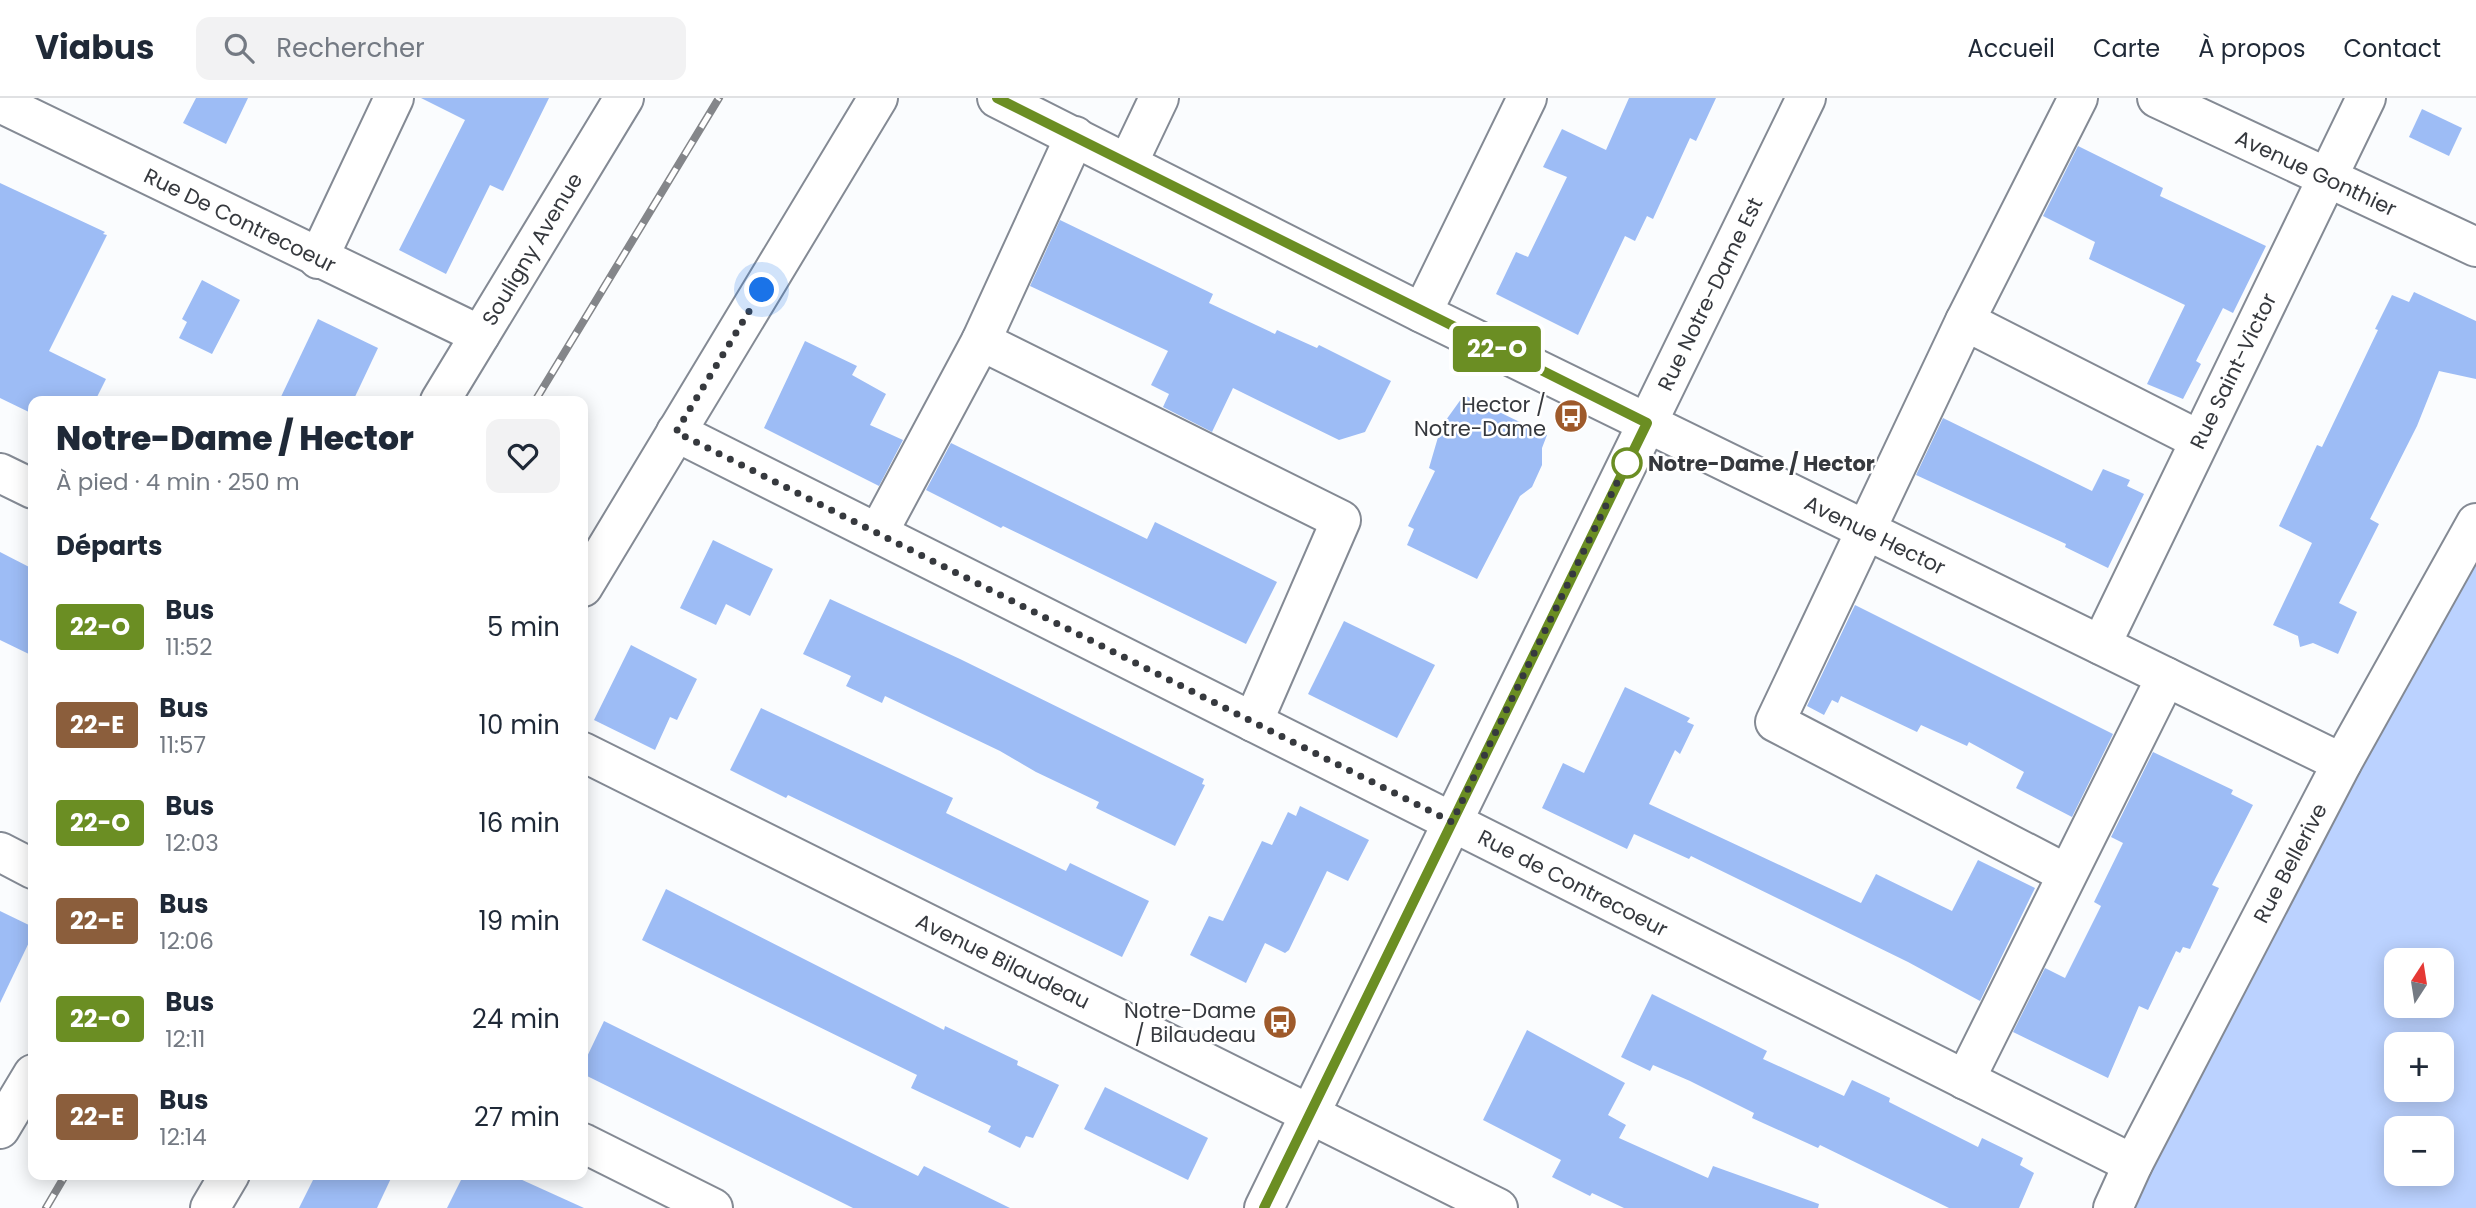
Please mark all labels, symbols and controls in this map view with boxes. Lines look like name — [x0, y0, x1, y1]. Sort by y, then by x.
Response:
search box — [196, 17, 686, 80]
text: Viabus — [35, 24, 154, 71]
icon: search — [220, 29, 258, 67]
text: Rechercher — [276, 30, 425, 66]
text: Accueil — [1968, 32, 2055, 65]
text: Carte — [2093, 32, 2160, 65]
text: À propos — [2198, 32, 2305, 65]
text: Contact — [2343, 32, 2441, 65]
street label: Avenue Gonthier — [2231, 123, 2401, 223]
street label: Rue De Contrecoeur — [139, 161, 341, 279]
street label: Souligny Avenue — [475, 167, 589, 331]
street label: Rue Notre-Dame Est — [1651, 192, 1769, 396]
your location — [744, 272, 779, 307]
street label: Rue Saint-Victor — [2183, 288, 2283, 454]
line badge: 22-O — [1448, 326, 1546, 372]
text: 22-O — [1467, 332, 1527, 365]
place label: Hector / Notre-Dame — [1414, 390, 1546, 443]
bus stop icon: Hector / Notre-Dame — [1552, 397, 1590, 435]
text: Notre-Dame / Hector — [56, 415, 414, 462]
button: heart — [486, 419, 560, 493]
marker: Notre-Dame / Hector — [1612, 448, 1642, 478]
place label: Notre-Dame / Hector — [1648, 449, 1875, 478]
text: À pied · 4 min · 250 m — [56, 466, 300, 498]
street label: Avenue Hector — [1800, 488, 1951, 582]
text: Départs — [56, 528, 162, 564]
text: Bus — [165, 592, 214, 628]
text: 5 min — [487, 609, 560, 645]
text: 22-O — [70, 610, 130, 643]
text: 11:52 — [165, 631, 213, 663]
text: Bus — [159, 690, 208, 726]
text: 10 min — [479, 707, 560, 743]
text: 22-E — [70, 708, 124, 741]
text: 11:57 — [159, 729, 206, 761]
text: Bus — [165, 788, 214, 824]
street label: Rue Bellerive — [2246, 798, 2334, 928]
text: 16 min — [478, 805, 560, 841]
text: 22-O — [70, 806, 130, 839]
street label: Rue de Contrecoeur — [1473, 822, 1673, 944]
text: 12:03 — [165, 827, 219, 859]
text: Bus — [159, 886, 208, 922]
text: 19 min — [479, 903, 560, 939]
text: 22-E — [70, 904, 124, 937]
street label: Avenue Bilaudeau — [911, 906, 1095, 1016]
text: 12:06 — [159, 925, 214, 957]
north arrow — [2384, 948, 2454, 1018]
map controls — [2384, 948, 2454, 1186]
text: Bus — [165, 984, 214, 1020]
place label: Notre-Dame / Bilaudeau — [1124, 996, 1256, 1049]
text: 24 min — [472, 1001, 560, 1037]
text: 22-O — [70, 1002, 130, 1035]
bus stop icon: Notre-Dame / Bilaudeau — [1261, 1003, 1299, 1041]
text: 12:11 — [165, 1023, 205, 1055]
button: + — [2384, 1032, 2454, 1102]
text: Bus — [159, 1082, 208, 1118]
text: 27 min — [474, 1099, 560, 1135]
text: 22-E — [70, 1100, 124, 1133]
button: − — [2384, 1116, 2454, 1186]
text: 12:14 — [159, 1121, 207, 1153]

